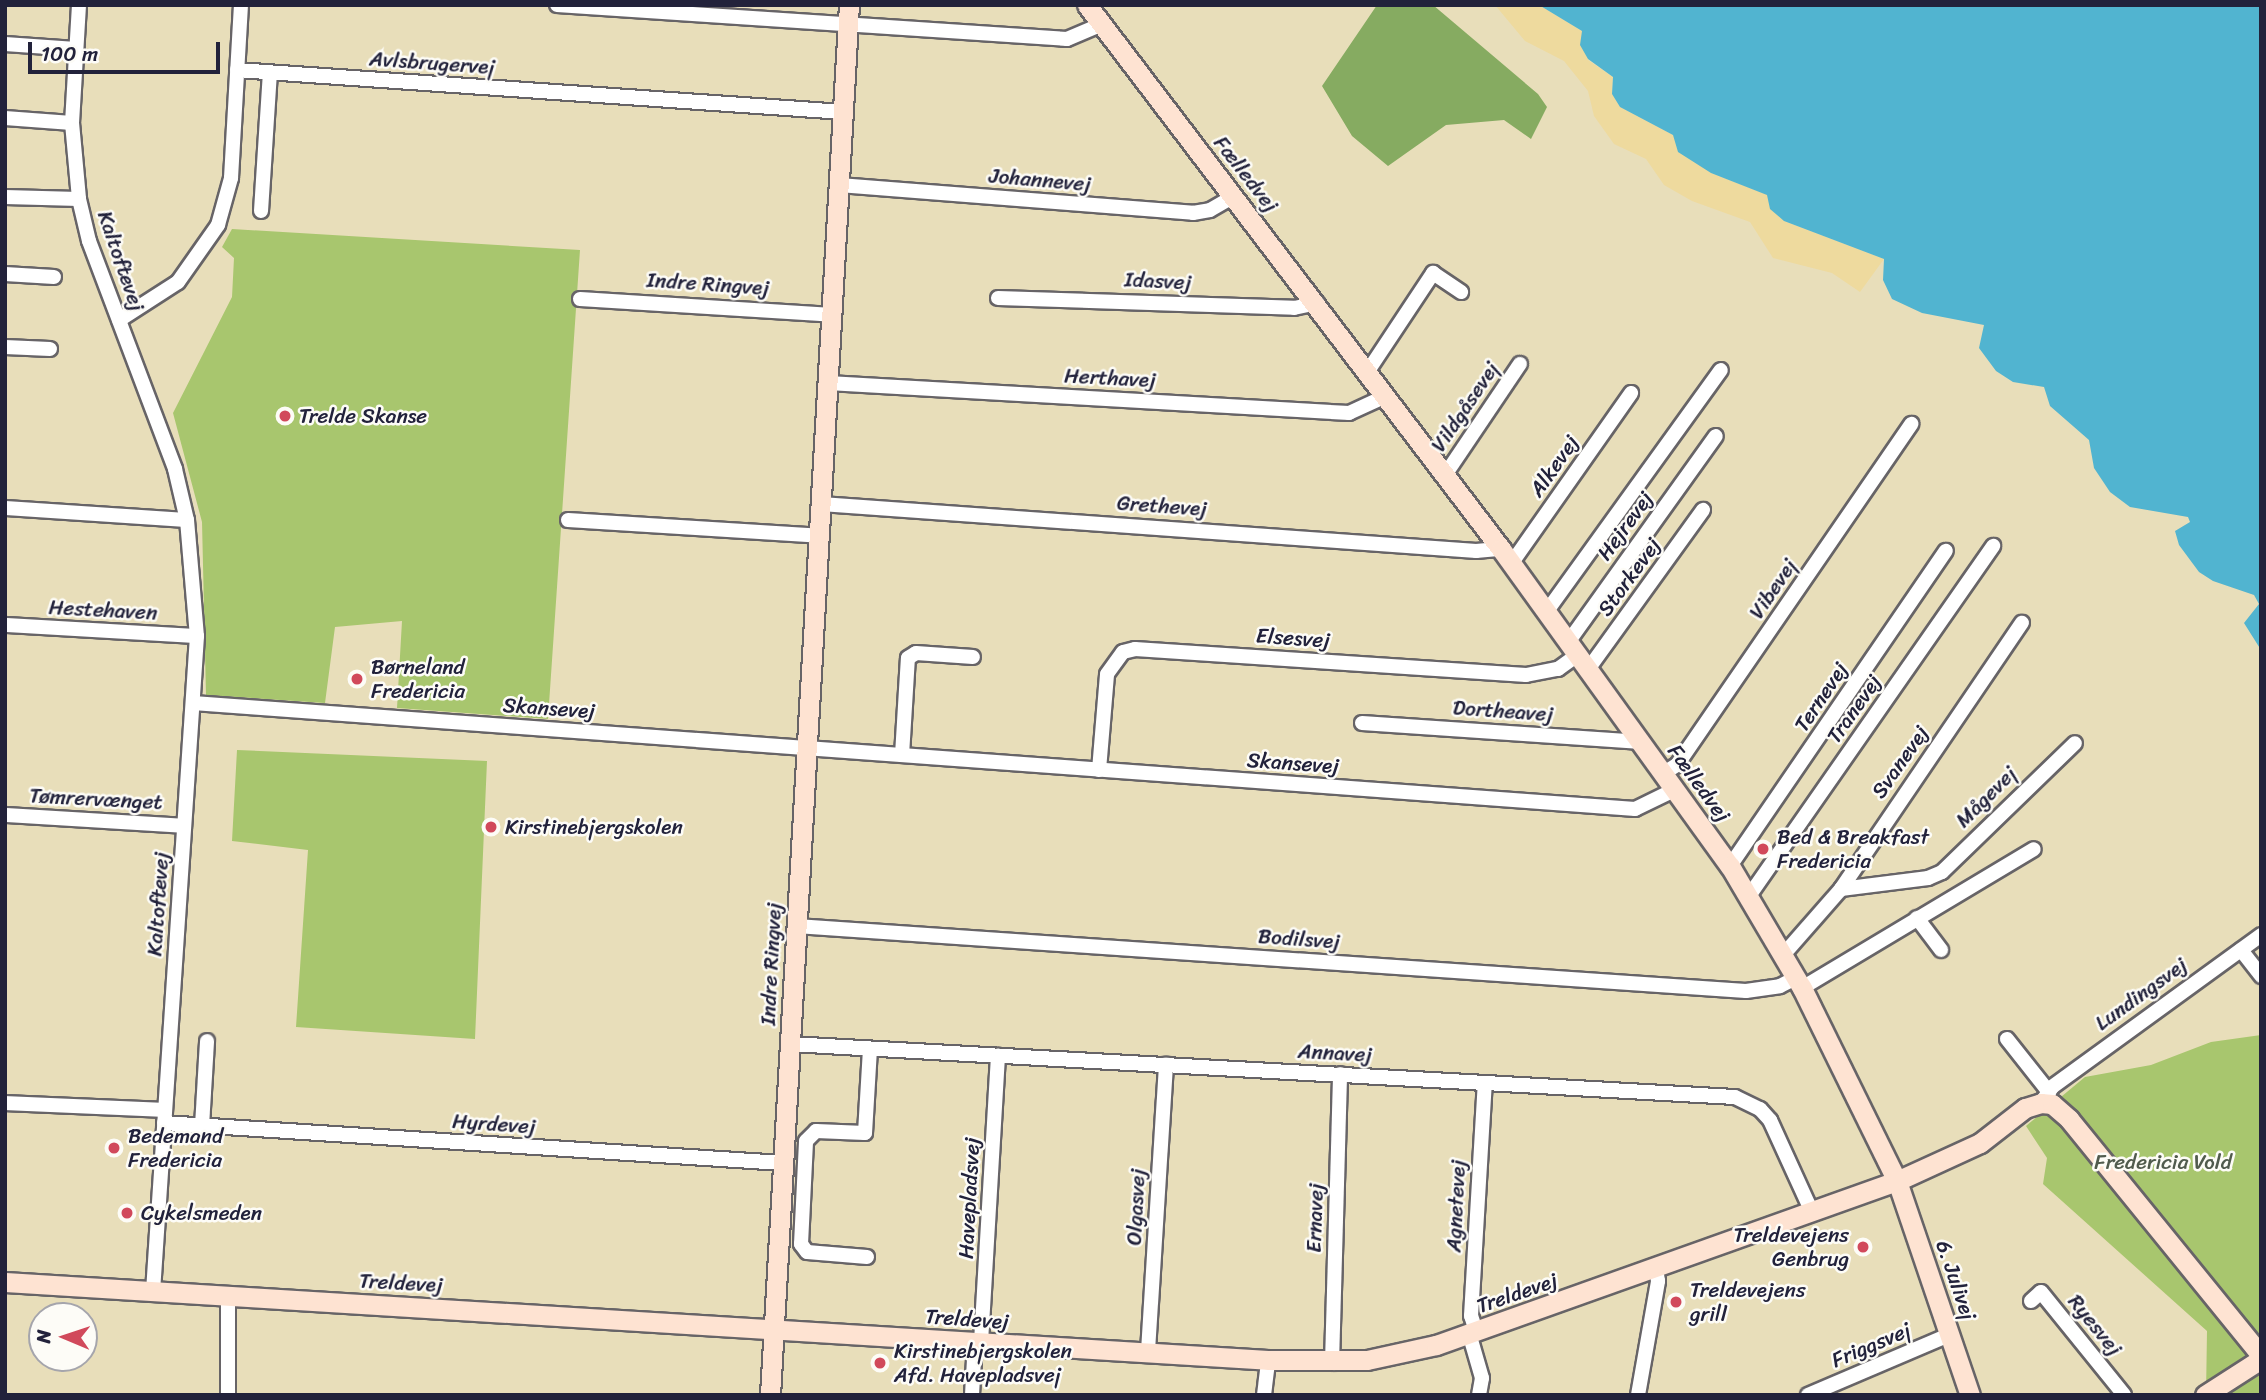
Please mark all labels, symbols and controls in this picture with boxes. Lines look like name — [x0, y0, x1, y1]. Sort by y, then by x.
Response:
scale bar — [32, 28, 224, 72]
text: 100 m — [41, 35, 98, 73]
street label: Avlsbrugervej — [368, 46, 496, 80]
street label: Fælledvej — [1208, 131, 1284, 217]
street label: Johannevej — [988, 163, 1092, 197]
street label: Kaltoftevej — [92, 208, 150, 314]
street label: Indre Ringvej — [646, 267, 770, 301]
street label: Idasvej — [1124, 267, 1192, 295]
street label: Vildgåsevej — [1426, 357, 1504, 457]
street label: Herthavej — [1064, 363, 1156, 393]
place label: Trelde Skanse — [299, 403, 427, 429]
marker: Trelde Skanse — [277, 408, 293, 424]
street label: Alkevej — [1524, 430, 1584, 502]
street label: Hejrevej — [1592, 487, 1658, 565]
street label: Grethevej — [1116, 490, 1208, 522]
street label: Storkevej — [1592, 533, 1666, 621]
street label: Vibevej — [1744, 554, 1802, 624]
street label: Hestehaven — [48, 595, 158, 625]
street label: Elsesvej — [1255, 623, 1331, 653]
place label: Børneland Fredericia — [371, 654, 465, 704]
street label: Ternevej — [1789, 658, 1853, 736]
street label: Tranevej — [1821, 670, 1887, 748]
marker: Børneland Fredericia — [349, 671, 365, 687]
street label: Skansevej — [502, 692, 596, 724]
street label: Dortheavej — [1452, 695, 1554, 727]
street label: Svanevej — [1866, 721, 1934, 803]
street label: Fælledvej — [1662, 739, 1736, 827]
street label: Skansevej — [1246, 747, 1340, 779]
street label: Mågevej — [1950, 761, 2022, 833]
street label: Tømrervænget — [29, 783, 163, 815]
place label: Kirstinebjergskolen — [505, 814, 683, 840]
marker: Kirstinebjergskolen — [483, 819, 499, 835]
place label: Bed & Breakfast Fredericia — [1777, 824, 1929, 874]
marker: Bed & Breakfast Fredericia — [1755, 841, 1771, 857]
street label: Kaltoftevej — [142, 851, 174, 957]
street label: Indre Ringvej — [755, 902, 787, 1026]
street label: Bodilsvej — [1257, 924, 1341, 954]
street label: Lundingsvej — [2090, 952, 2192, 1036]
street label: Annavej — [1297, 1038, 1373, 1068]
street label: Hyrdevej — [451, 1109, 537, 1139]
place label: Bedemand Fredericia — [128, 1123, 223, 1173]
street label: Havepladsvej — [953, 1137, 985, 1259]
marker: Bedemand Fredericia — [106, 1140, 122, 1156]
park label: Fredericia Vold — [2094, 1149, 2232, 1175]
street label: Agnetevej — [1441, 1159, 1471, 1253]
street label: Olgasvej — [1121, 1168, 1151, 1246]
street label: Ernavej — [1301, 1183, 1329, 1253]
place label: Cykelsmeden — [141, 1200, 262, 1226]
marker: Cykelsmeden — [119, 1205, 135, 1221]
place label: Treldevejens Genbrug — [1733, 1222, 1849, 1272]
street label: 6. Julivej — [1931, 1237, 1981, 1323]
marker: Treldevejens Genbrug — [1855, 1239, 1871, 1255]
street label: Treldevej — [1473, 1267, 1561, 1319]
street label: Treldevej — [359, 1268, 443, 1298]
place label: Treldevejens grill — [1690, 1277, 1806, 1327]
street label: Ryesvej — [2063, 1289, 2127, 1361]
marker: Treldevejens grill — [1668, 1294, 1684, 1310]
north arrow — [28, 1302, 98, 1372]
street label: Treldevej — [924, 1304, 1010, 1334]
street label: Friggsvej — [1828, 1317, 1914, 1373]
text: N — [27, 1329, 60, 1343]
place label: Kirstinebjergskolen Afd. Havepladsvej — [894, 1338, 1072, 1388]
marker: Kirstinebjergskolen Afd. Havepladsvej — [872, 1355, 888, 1371]

